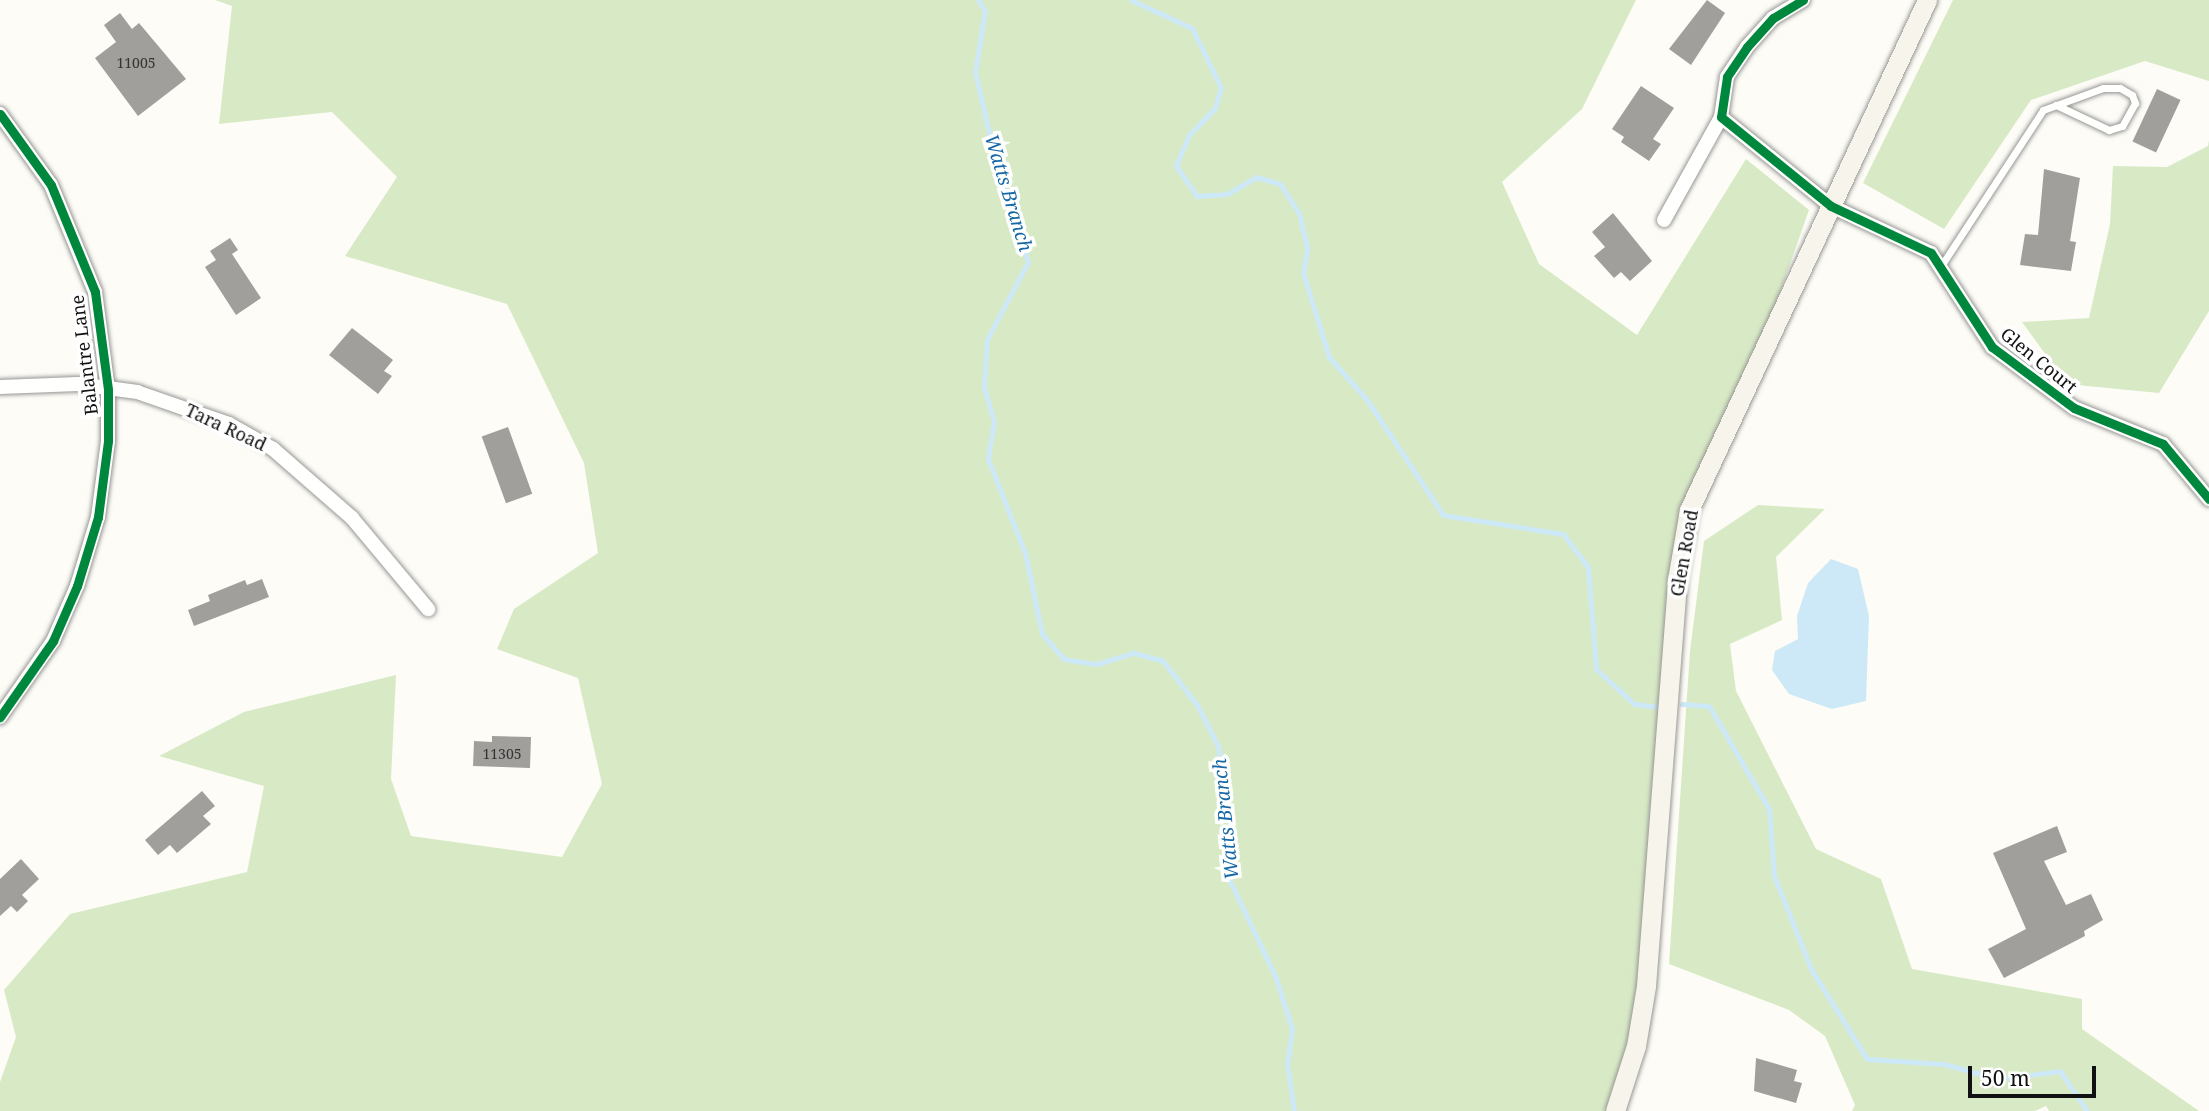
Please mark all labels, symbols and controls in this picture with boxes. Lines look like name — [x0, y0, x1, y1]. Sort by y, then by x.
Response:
house number: 11005 — [116, 55, 156, 71]
water label: Watts Branch — [979, 132, 1037, 254]
street label: Balantre Lane — [66, 294, 102, 416]
street label: Glen Court — [1996, 323, 2082, 397]
street label: Tara Road — [182, 399, 270, 455]
street label: Glen Road — [1666, 508, 1702, 598]
house number: 11305 — [482, 746, 522, 762]
water label: Watts Branch — [1208, 757, 1244, 881]
scale bar — [1971, 1052, 2099, 1096]
text: 50 m — [1981, 1064, 2030, 1092]

